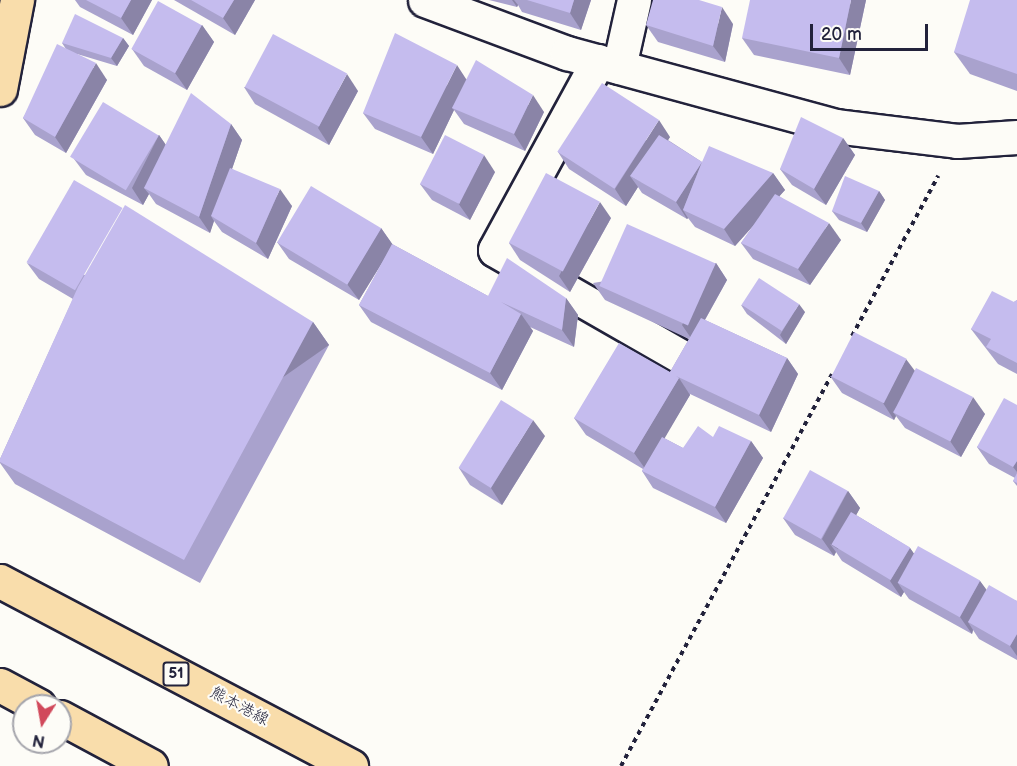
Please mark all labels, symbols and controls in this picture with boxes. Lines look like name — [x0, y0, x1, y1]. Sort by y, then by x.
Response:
scale bar — [813, 12, 932, 50]
text: 20 m — [821, 24, 862, 45]
road number: 51 — [162, 662, 190, 686]
street label: 熊本港線 — [206, 684, 272, 730]
north arrow — [12, 694, 72, 754]
text: N — [31, 730, 47, 751]

